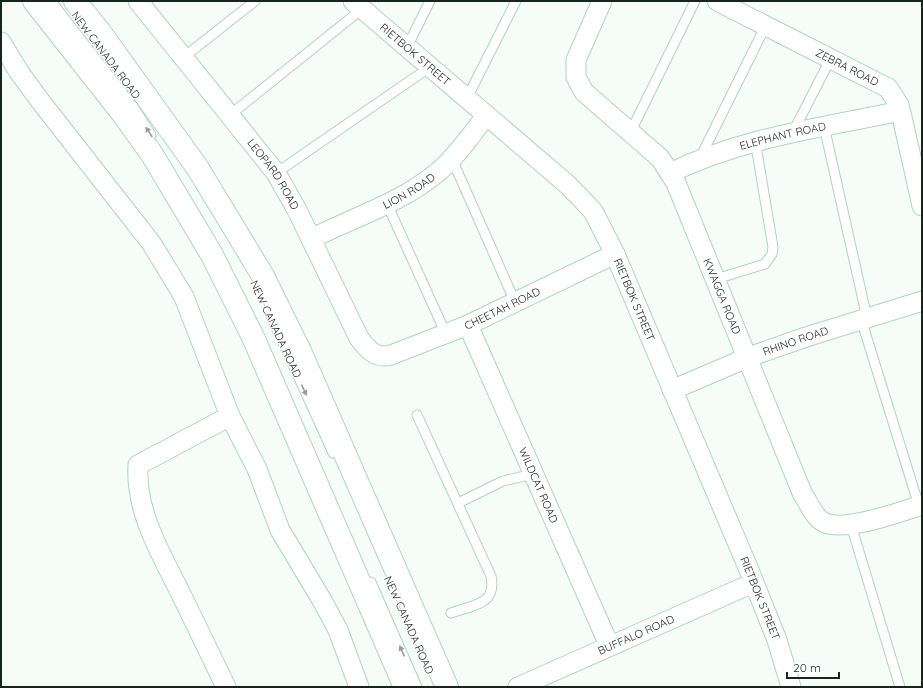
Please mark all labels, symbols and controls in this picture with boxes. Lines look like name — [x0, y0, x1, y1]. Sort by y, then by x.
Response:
street label: NEW CANADA ROAD — [69, 8, 144, 102]
street label: RIETBOK STREET — [377, 20, 454, 89]
street label: ZEBRA ROAD — [813, 45, 881, 89]
street label: ELEPHANT ROAD — [738, 119, 827, 153]
one-way arrow — [145, 127, 153, 137]
street label: LEOPARD ROAD — [244, 136, 302, 212]
street label: LION ROAD — [380, 170, 438, 212]
street label: RIETBOK STREET — [611, 256, 658, 343]
street label: KWAGGA ROAD — [700, 256, 744, 336]
street label: NEW CANADA ROAD — [247, 278, 305, 380]
street label: CHEETAH ROAD — [462, 284, 542, 333]
street label: RHINO ROAD — [761, 323, 830, 359]
one-way arrow — [301, 384, 307, 396]
street label: WILDCAT ROAD — [516, 445, 561, 525]
street label: RIETBOK STREET — [737, 555, 783, 642]
street label: NEW CANADA ROAD — [381, 574, 437, 676]
street label: BUFFALO ROAD — [596, 612, 676, 658]
one-way arrow — [399, 645, 405, 657]
scale bar — [787, 654, 839, 680]
text: 20 m — [793, 660, 821, 675]

